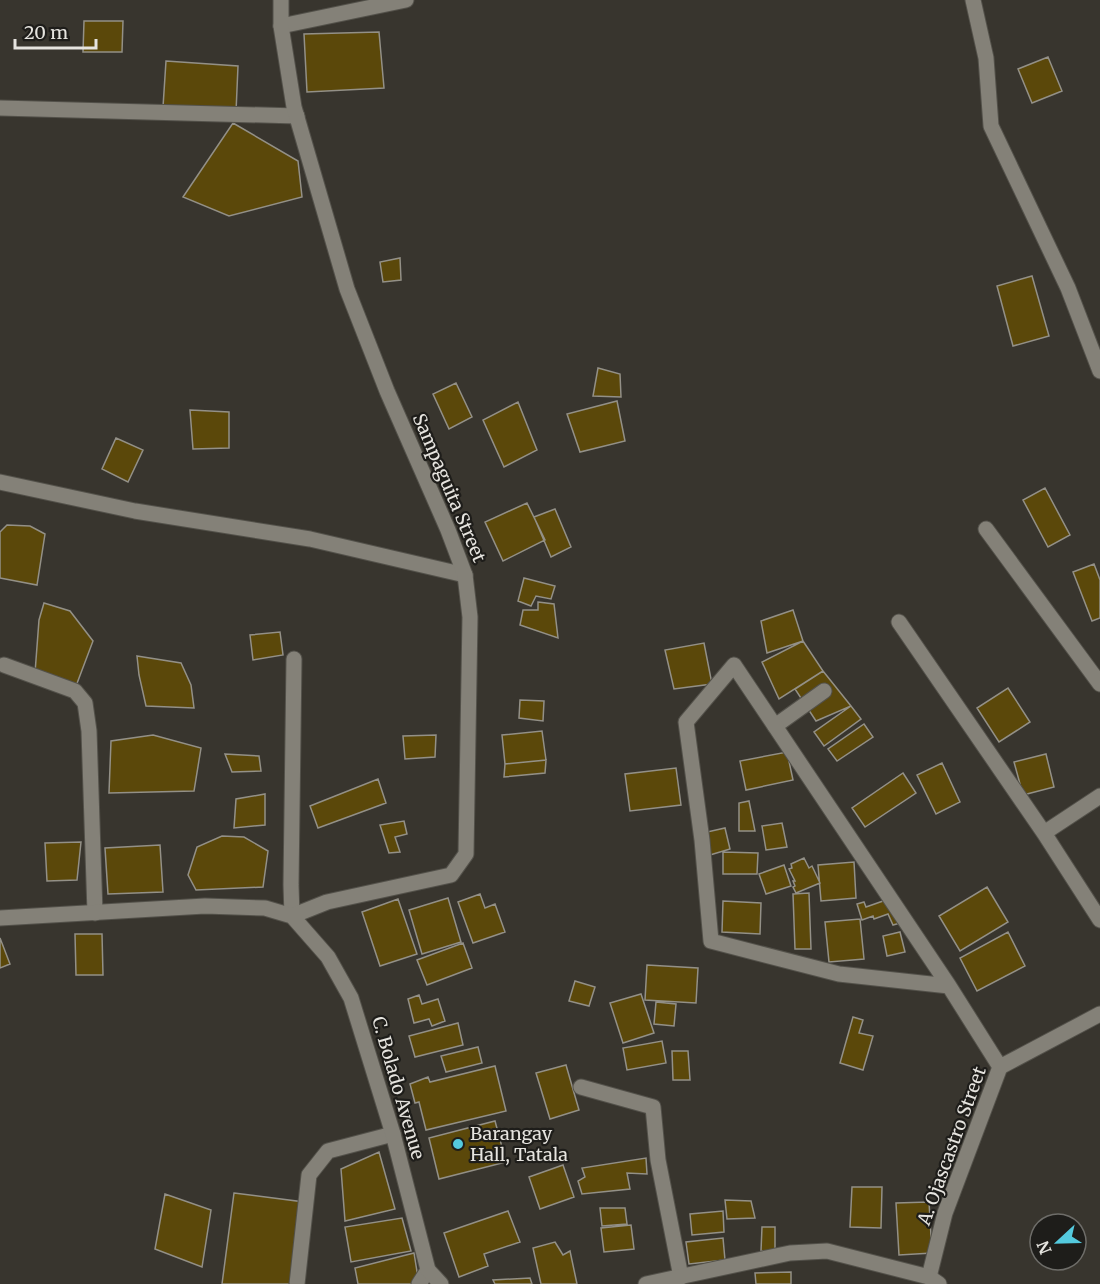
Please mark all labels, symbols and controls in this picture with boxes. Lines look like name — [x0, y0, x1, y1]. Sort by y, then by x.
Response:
scale bar — [15, 12, 96, 50]
text: 20 m — [24, 21, 68, 44]
street label: Sampaguita Street — [408, 410, 491, 566]
street label: C. Bolado Avenue — [367, 1014, 430, 1162]
street label: A. Ojascastro Street — [912, 1063, 991, 1229]
place label: Barangay Hall, Tatala — [470, 1122, 568, 1166]
marker: Barangay Hall, Tatala — [451, 1137, 465, 1151]
north arrow — [1028, 1212, 1088, 1272]
text: N — [1032, 1238, 1056, 1257]

